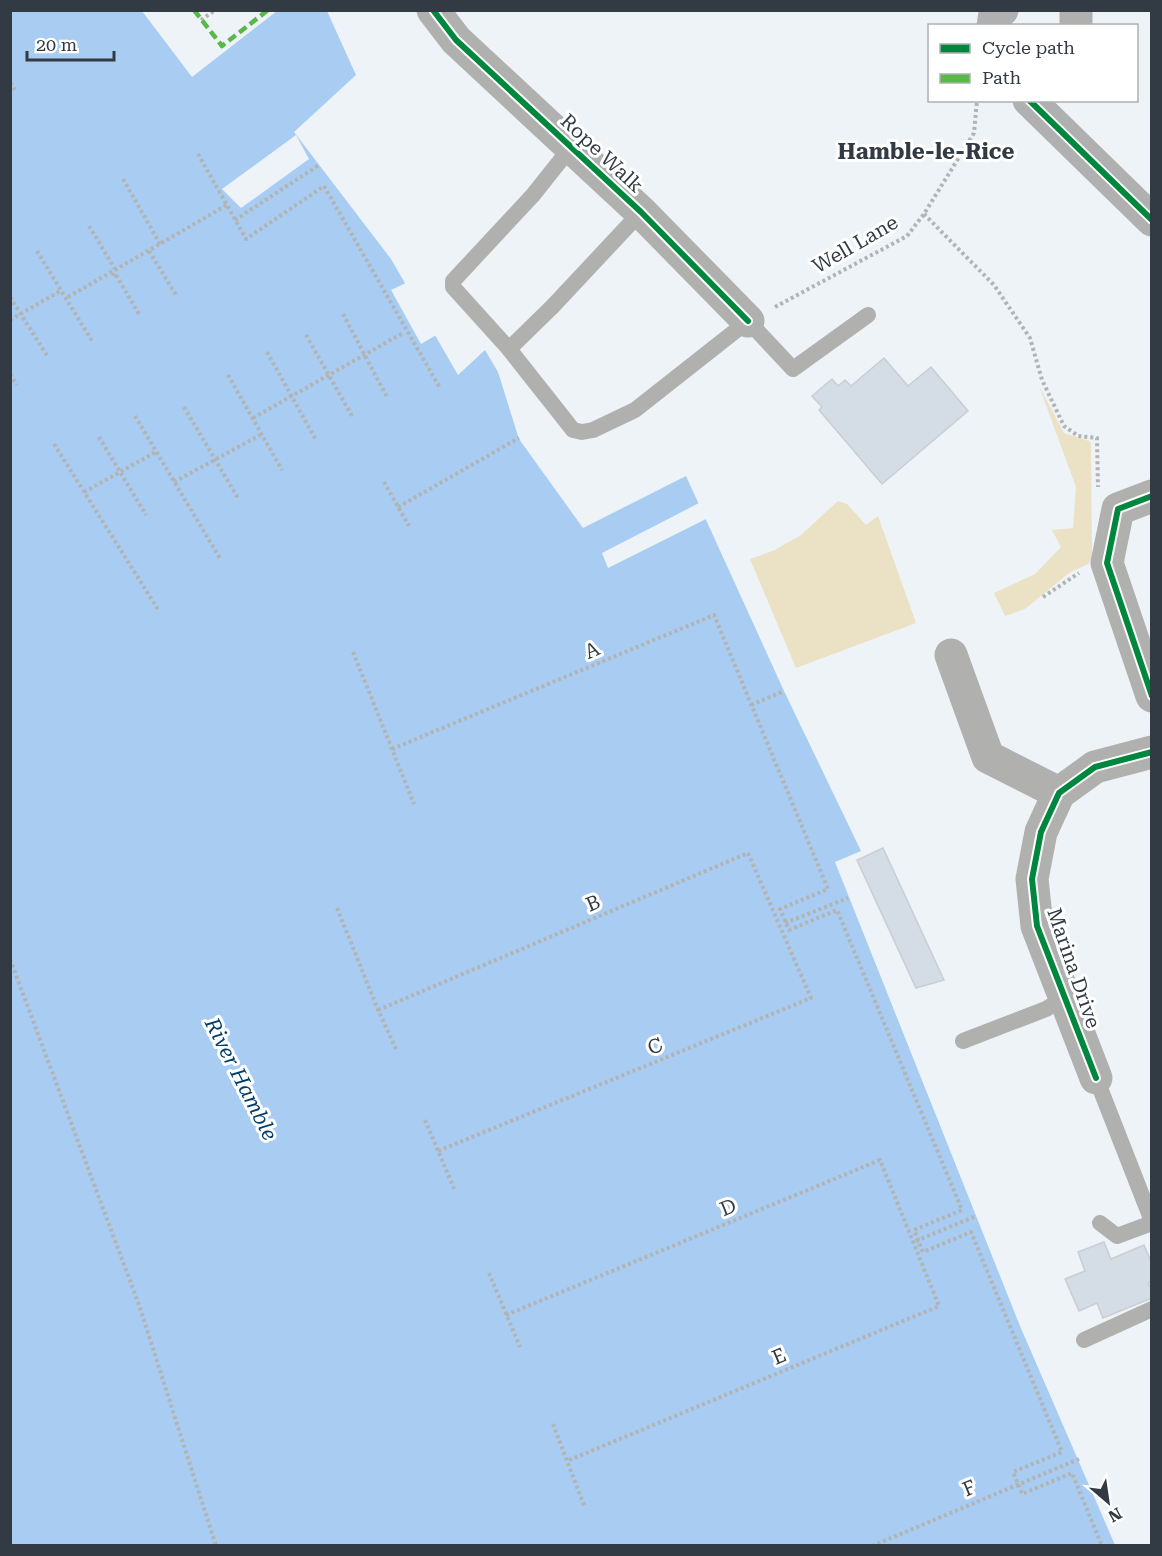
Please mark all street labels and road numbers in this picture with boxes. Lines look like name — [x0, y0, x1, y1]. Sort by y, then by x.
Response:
street label: Rope Walk — [556, 109, 649, 198]
street label: Well Lane — [808, 210, 902, 278]
street label: A — [581, 636, 603, 664]
street label: B — [582, 889, 604, 917]
street label: Marina Drive — [1042, 905, 1106, 1031]
street label: C — [644, 1032, 666, 1060]
street label: D — [716, 1193, 740, 1221]
street label: E — [768, 1342, 790, 1370]
street label: F — [959, 1475, 979, 1501]

